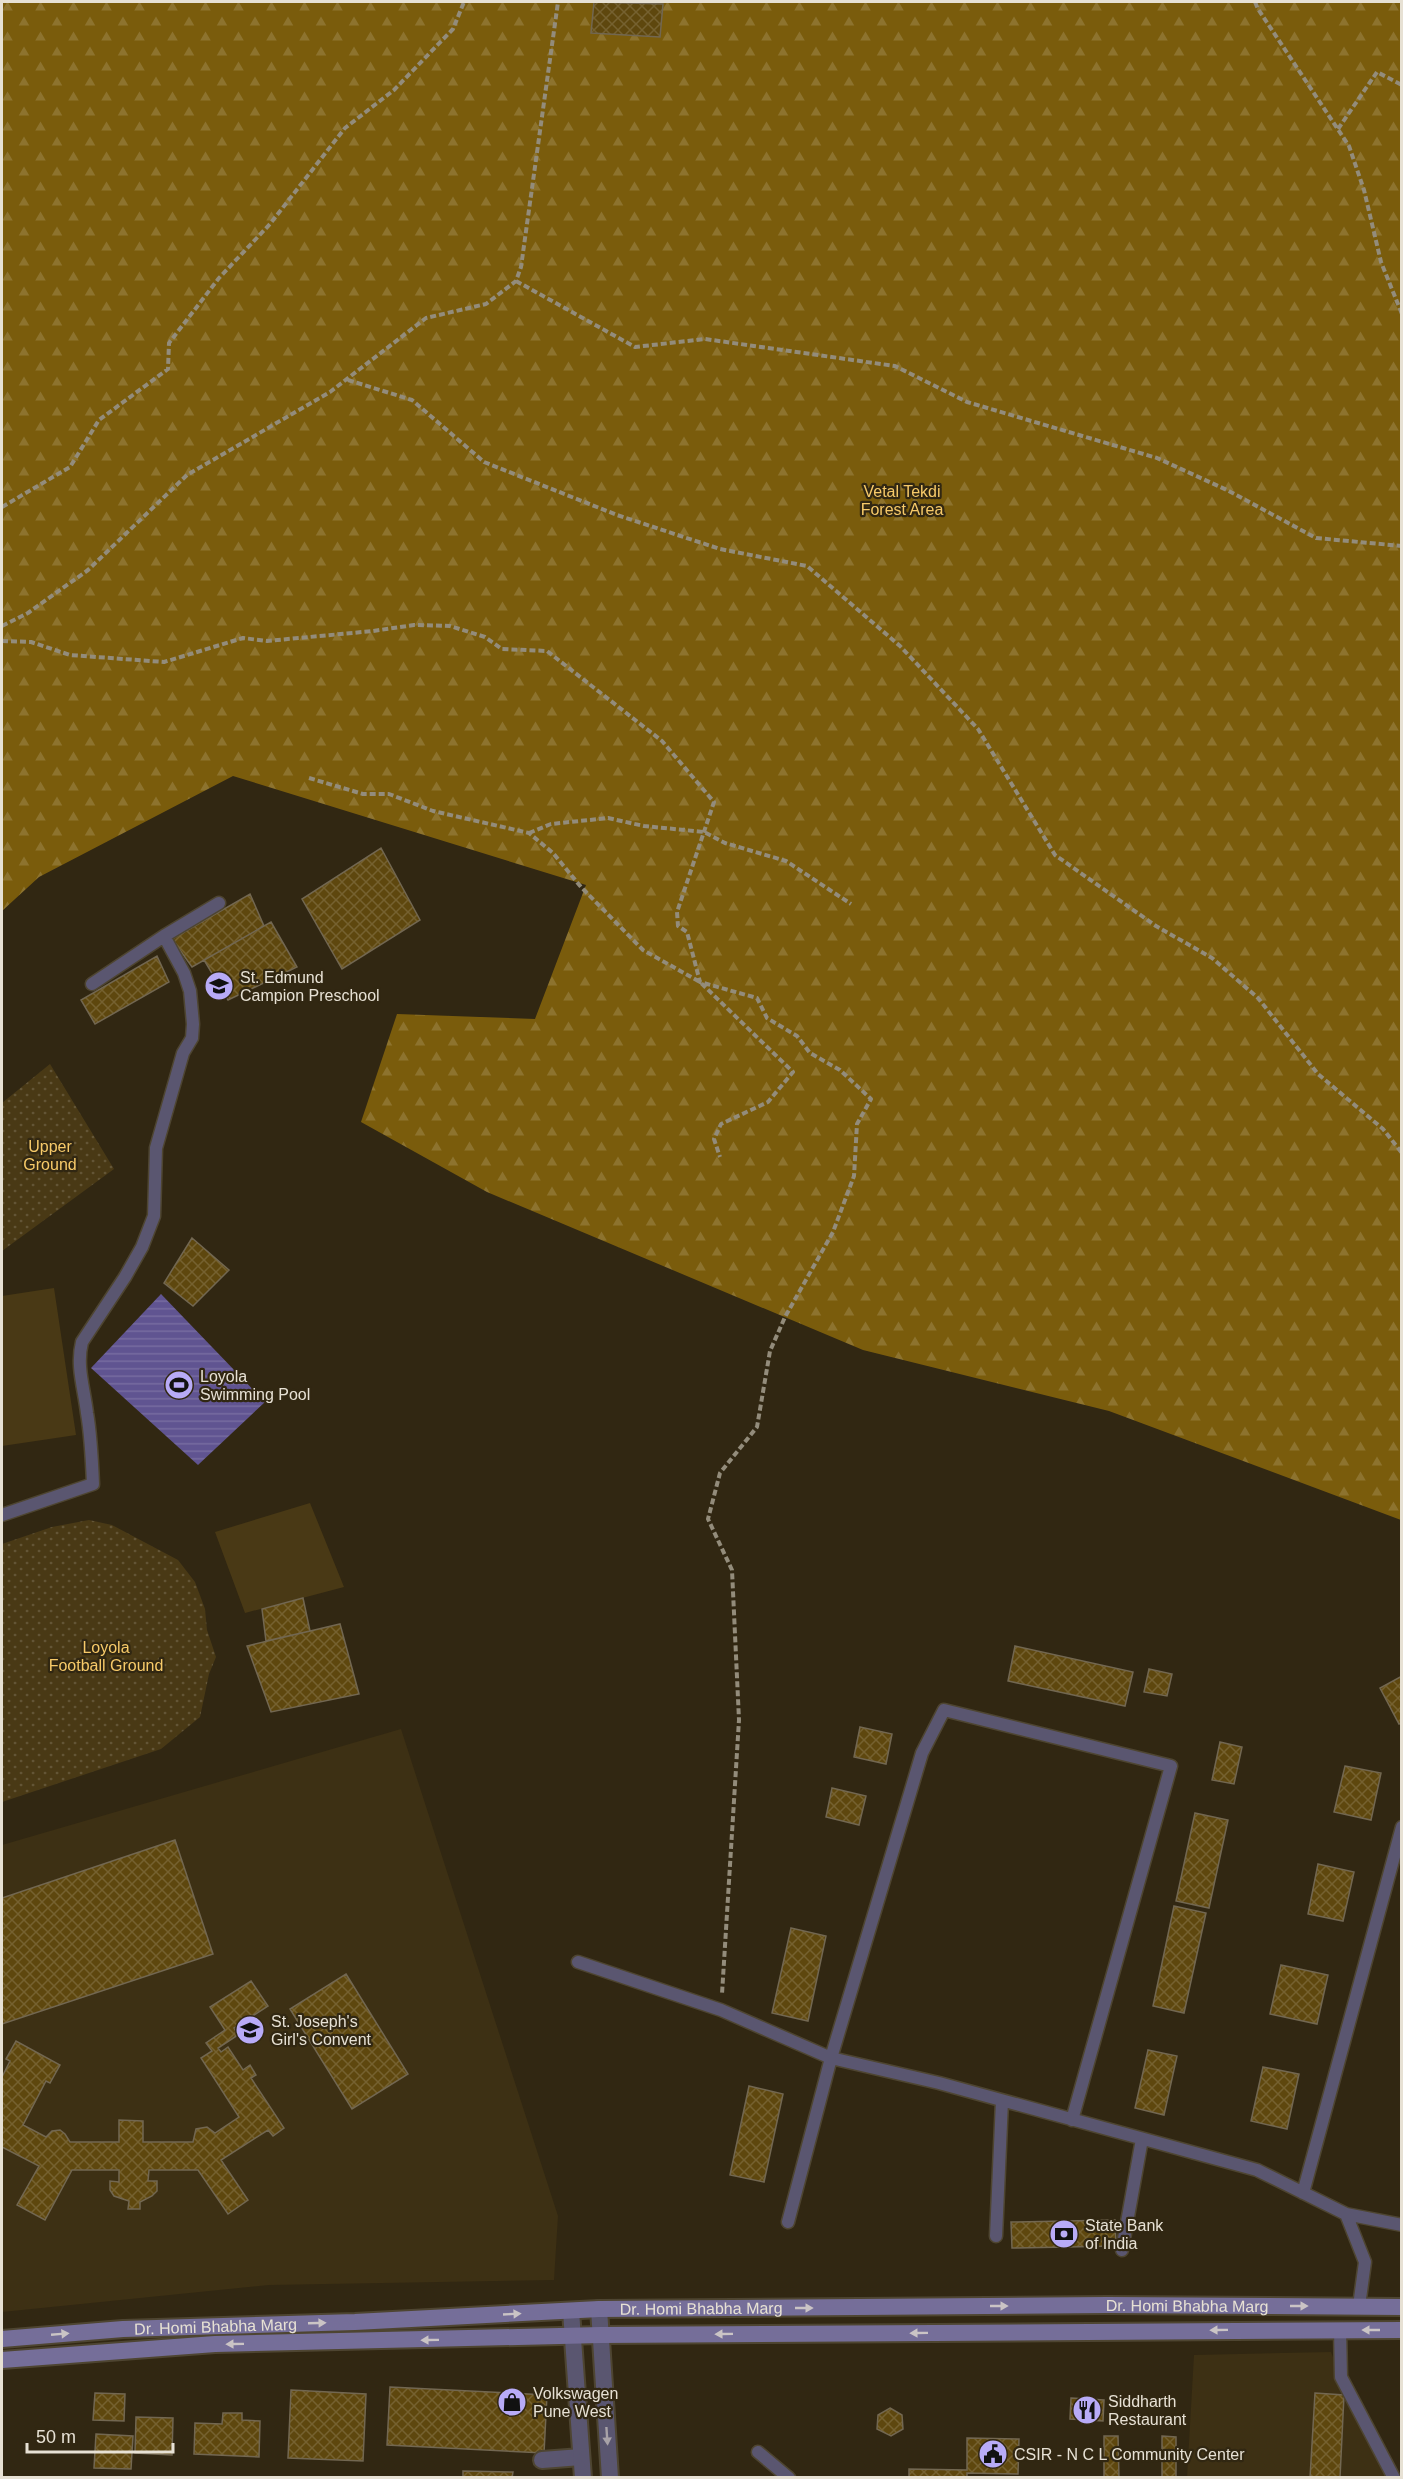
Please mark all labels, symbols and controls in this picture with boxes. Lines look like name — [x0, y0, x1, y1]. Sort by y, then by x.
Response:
park label: Vetal Tekdi Forest Area — [861, 483, 943, 518]
place label: St. Edmund Campion Preschool — [240, 969, 380, 1004]
school or university icon: St. Edmund Campion Preschool — [203, 970, 235, 1002]
park label: Upper Ground — [23, 1138, 77, 1173]
place label: Loyola Swimming Pool — [200, 1368, 310, 1403]
sports icon: Loyola Swimming Pool — [163, 1369, 195, 1401]
park label: Loyola Football Ground — [49, 1639, 163, 1674]
place label: St. Joseph's Girl's Convent — [271, 2013, 372, 2048]
school or university icon: St. Joseph's Girl's Convent — [234, 2014, 266, 2046]
place label: State Bank of India — [1085, 2217, 1164, 2252]
bank icon: State Bank of India — [1048, 2218, 1080, 2250]
street label: Dr. Homi Bhabha Marg — [1106, 2297, 1269, 2315]
street label: Dr. Homi Bhabha Marg — [620, 2300, 783, 2318]
one-way arrow — [990, 2301, 1009, 2311]
one-way arrow — [1290, 2301, 1309, 2311]
one-way arrow — [795, 2303, 814, 2312]
one-way arrow — [503, 2310, 522, 2319]
street label: Dr. Homi Bhabha Marg — [134, 2316, 297, 2338]
one-way arrow — [308, 2318, 327, 2328]
one-way arrow — [1209, 2325, 1228, 2335]
one-way arrow — [1361, 2325, 1380, 2335]
one-way arrow — [909, 2328, 928, 2337]
one-way arrow — [50, 2329, 69, 2339]
one-way arrow — [714, 2329, 733, 2339]
one-way arrow — [421, 2335, 440, 2345]
one-way arrow — [226, 2339, 245, 2348]
place label: Volkswagen Pune West — [533, 2385, 618, 2420]
shop icon: Volkswagen Pune West — [496, 2386, 528, 2418]
place label: Siddharth Restaurant — [1108, 2393, 1187, 2428]
restaurant icon: Siddharth Restaurant — [1071, 2394, 1103, 2426]
scale bar — [27, 2416, 172, 2454]
one-way arrow — [602, 2426, 612, 2445]
text: 50 m — [36, 2427, 76, 2447]
public building icon: CSIR - N C L Community Center — [977, 2438, 1009, 2470]
place label: CSIR - N C L Community Center — [1014, 2446, 1245, 2463]

